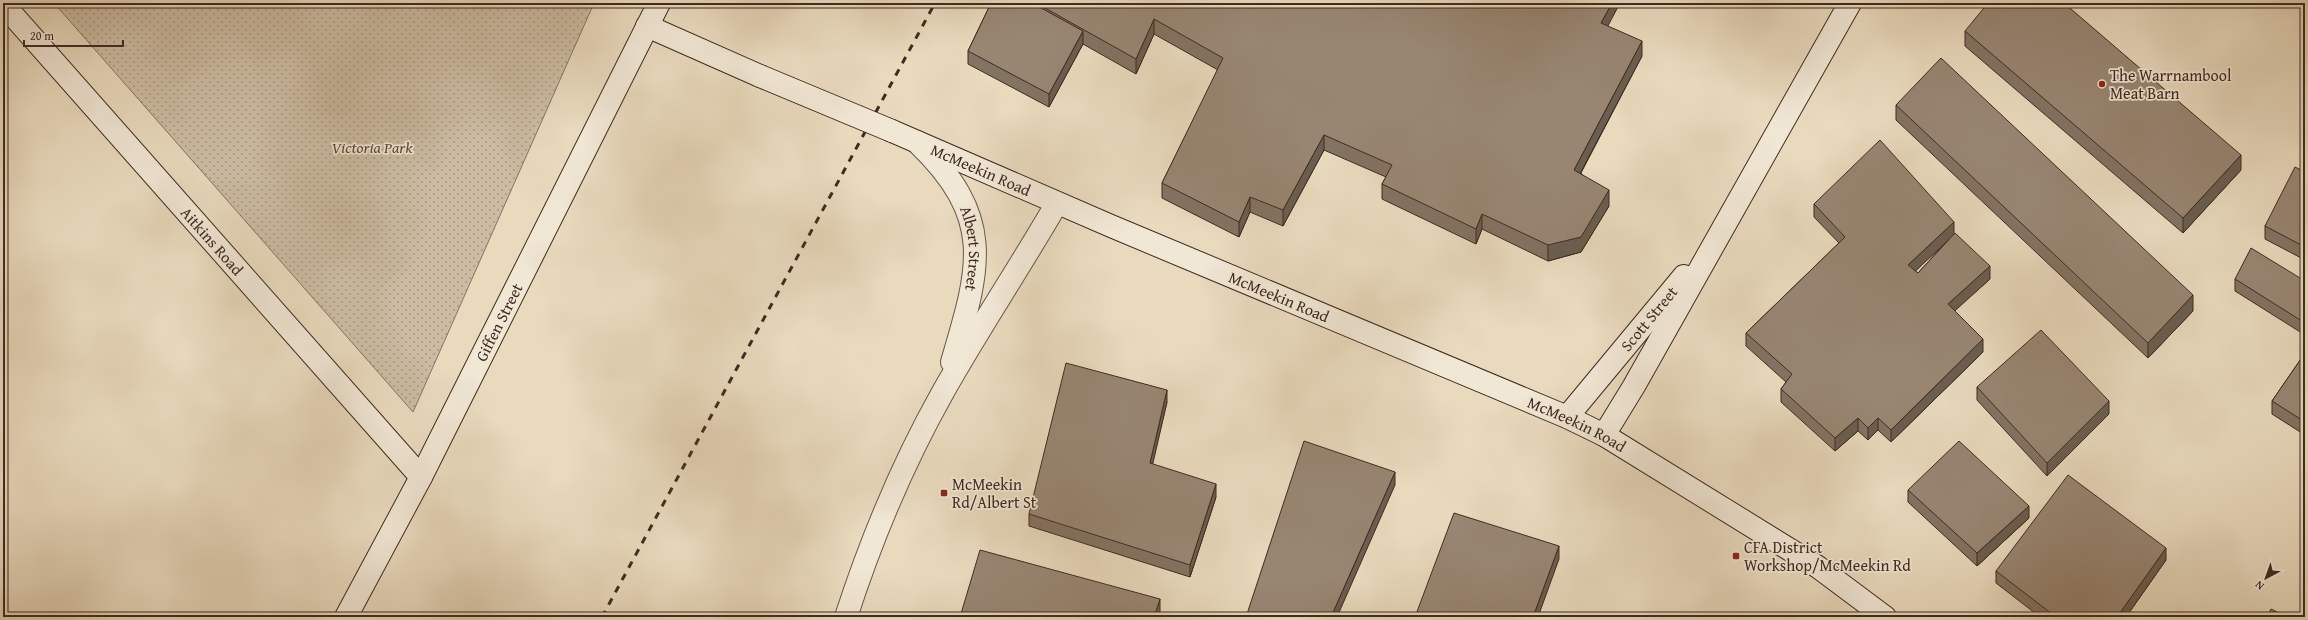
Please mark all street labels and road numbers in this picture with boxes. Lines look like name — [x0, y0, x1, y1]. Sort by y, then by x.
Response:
street label: McMeekin Road — [927, 137, 1035, 202]
street label: Aitkins Road — [175, 201, 250, 281]
street label: Albert Street — [954, 202, 987, 293]
street label: McMeekin Road — [1225, 265, 1334, 328]
street label: Giffen Street — [469, 279, 529, 365]
street label: Scott Street — [1614, 280, 1683, 356]
street label: McMeekin Road — [1524, 390, 1631, 458]

